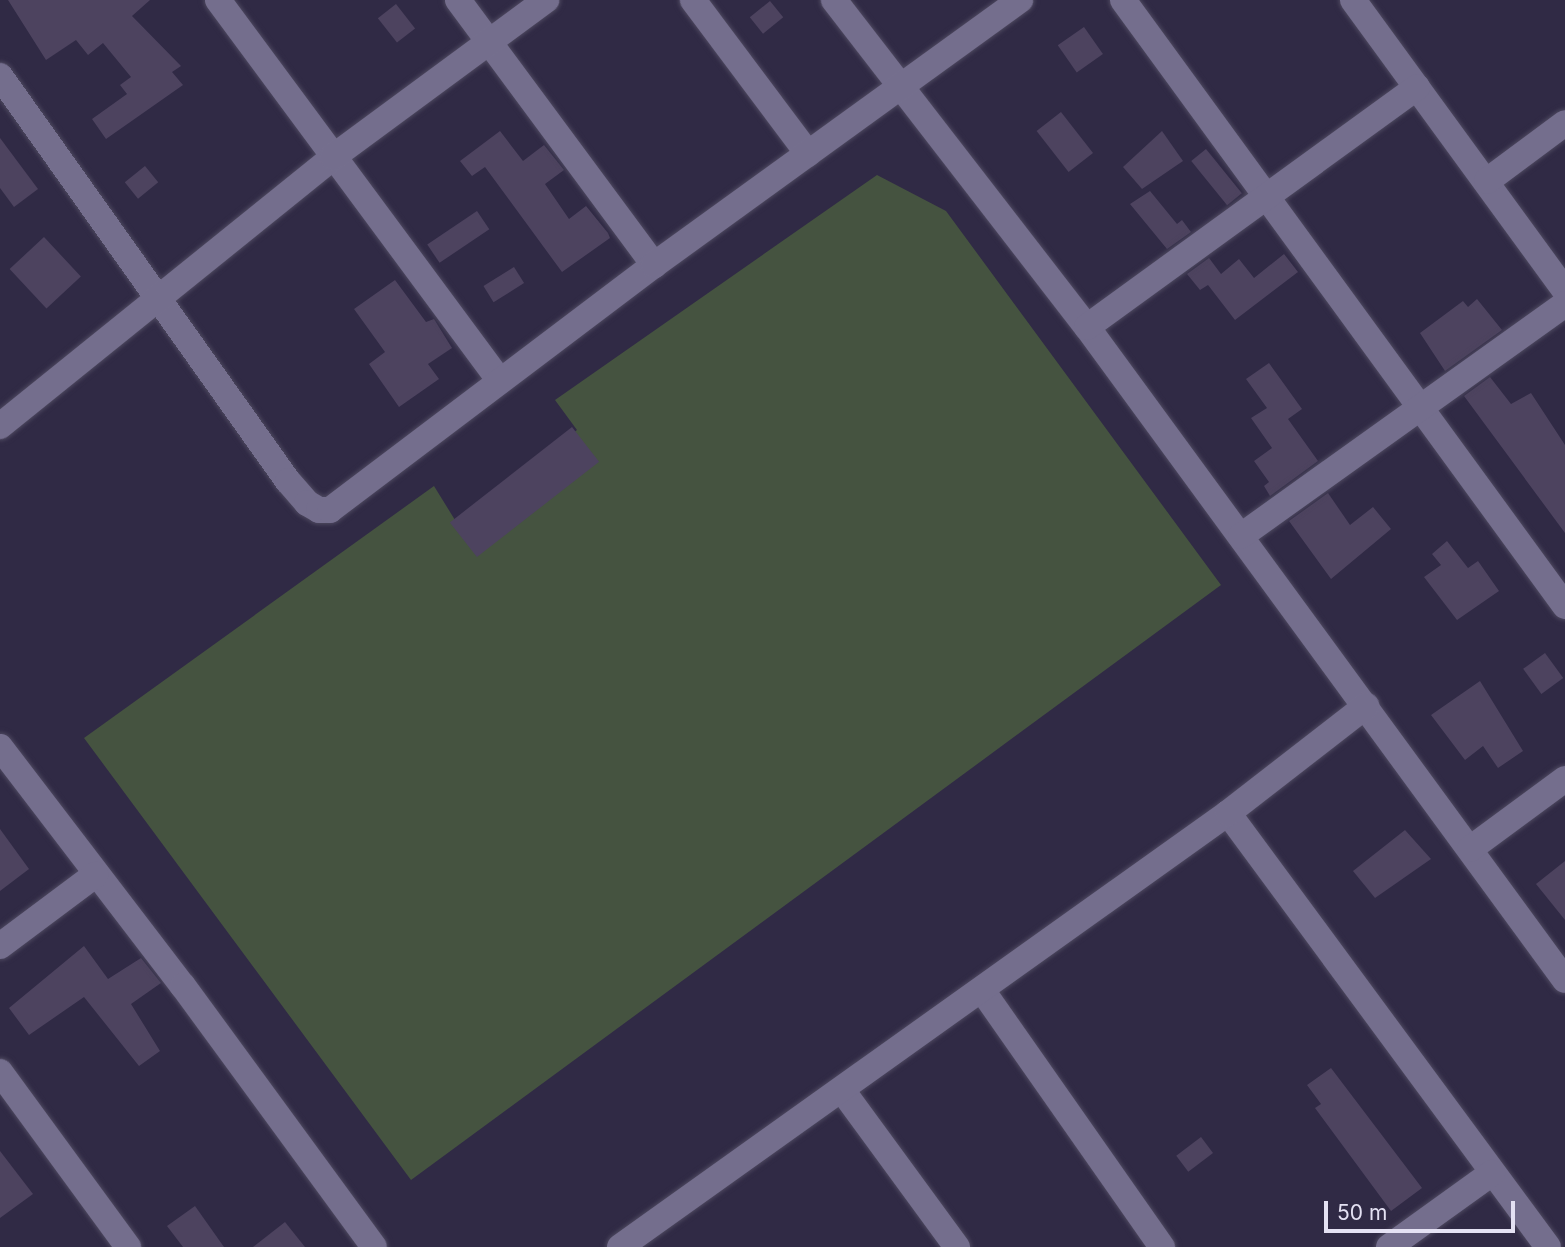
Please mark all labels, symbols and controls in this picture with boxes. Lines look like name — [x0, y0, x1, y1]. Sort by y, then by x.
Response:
scale bar — [1327, 1188, 1518, 1232]
text: 50 m — [1337, 1200, 1387, 1225]

